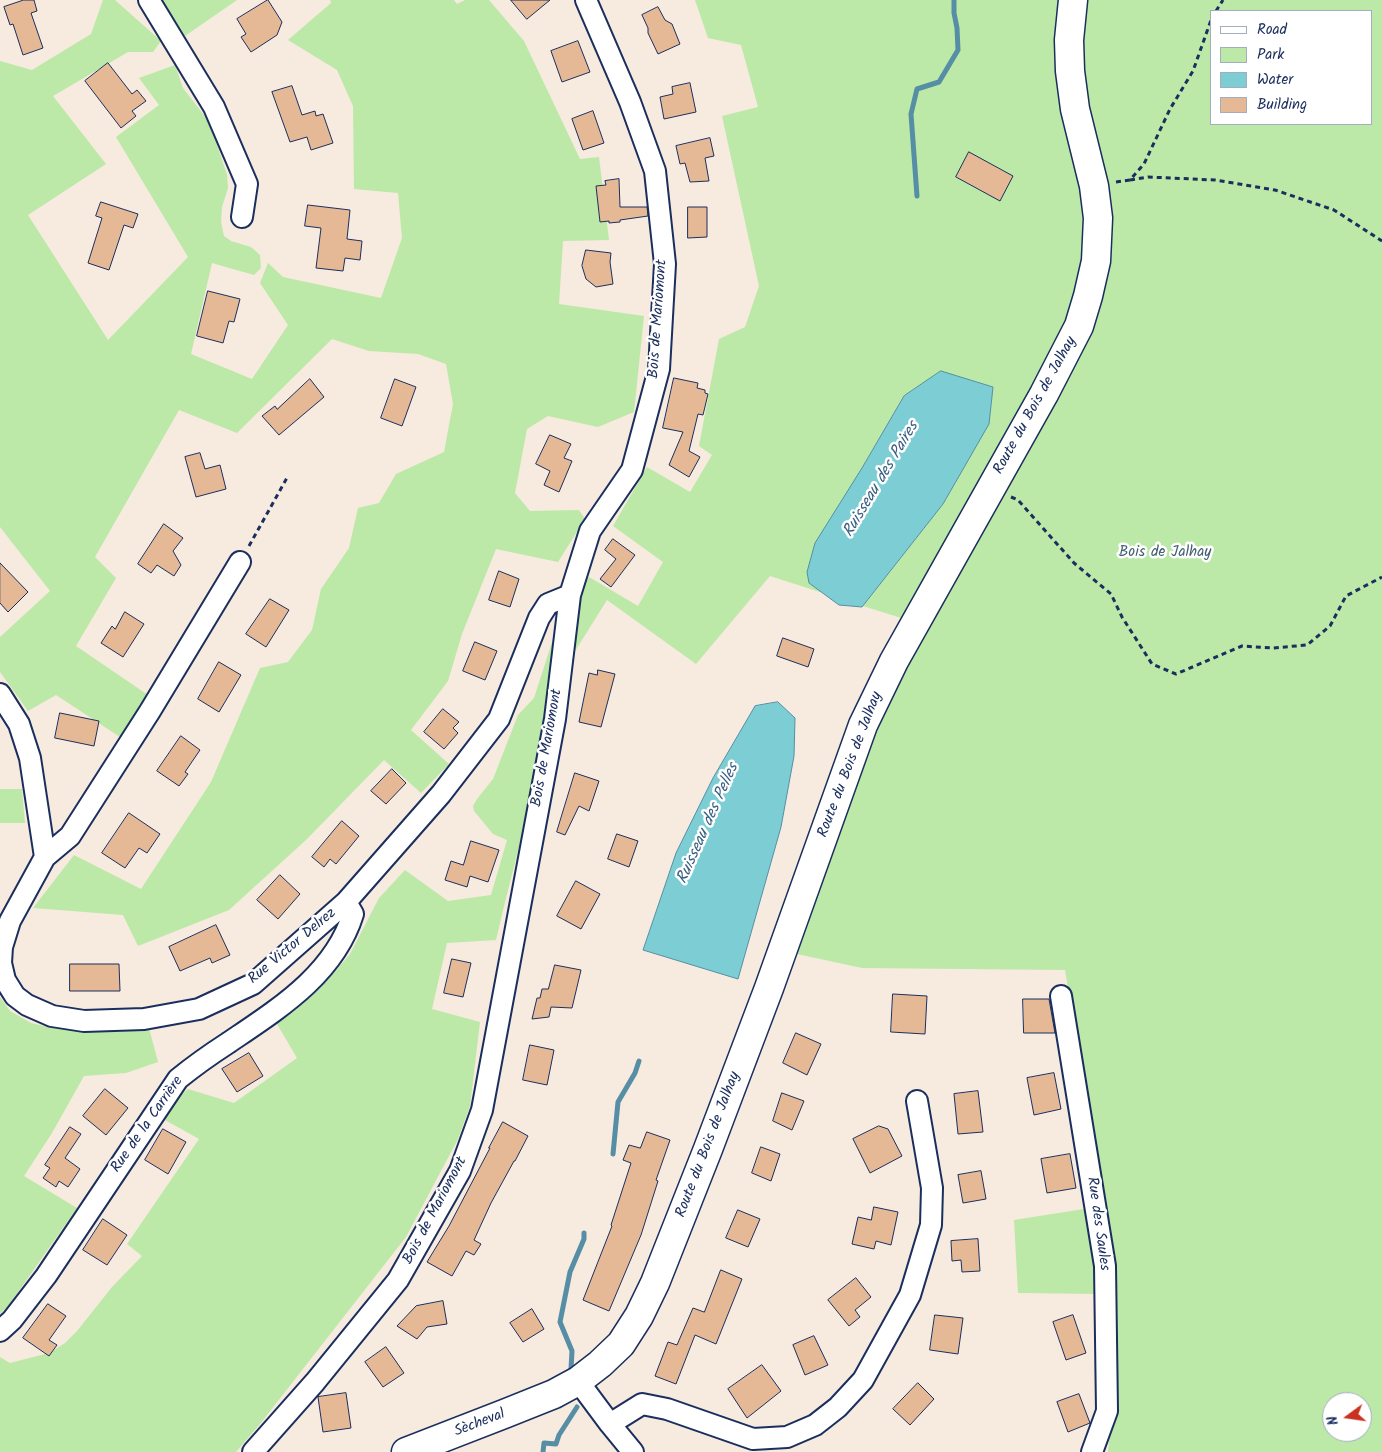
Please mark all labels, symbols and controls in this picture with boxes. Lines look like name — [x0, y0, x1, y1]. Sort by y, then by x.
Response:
legend — [1210, 10, 1372, 125]
text: Road — [1257, 18, 1287, 42]
text: Park — [1257, 43, 1284, 67]
text: Water — [1257, 68, 1293, 92]
text: Building — [1257, 93, 1307, 117]
street label: Bois de Mariomont — [646, 259, 672, 379]
street label: Route du Bois de Jalhay — [991, 334, 1081, 478]
water label: Ruisseau des Paires — [840, 419, 924, 541]
park label: Bois de Jalhay — [1119, 544, 1211, 562]
street label: Bois de Mariomont — [529, 688, 567, 808]
street label: Route du Bois de Jalhay — [815, 690, 887, 840]
water label: Ruisseau des Pelles — [674, 761, 744, 887]
street label: Rue Victor Delrez — [245, 905, 341, 989]
street label: Route du Bois de Jalhay — [673, 1070, 745, 1220]
street label: Rue de la Carrière — [108, 1073, 188, 1177]
street label: Bois de Mariomont — [400, 1154, 472, 1268]
street label: Rue des Saules — [1082, 1176, 1112, 1272]
north arrow — [1322, 1392, 1372, 1442]
street label: Sècheval — [452, 1406, 508, 1442]
text: N — [1322, 1413, 1345, 1427]

